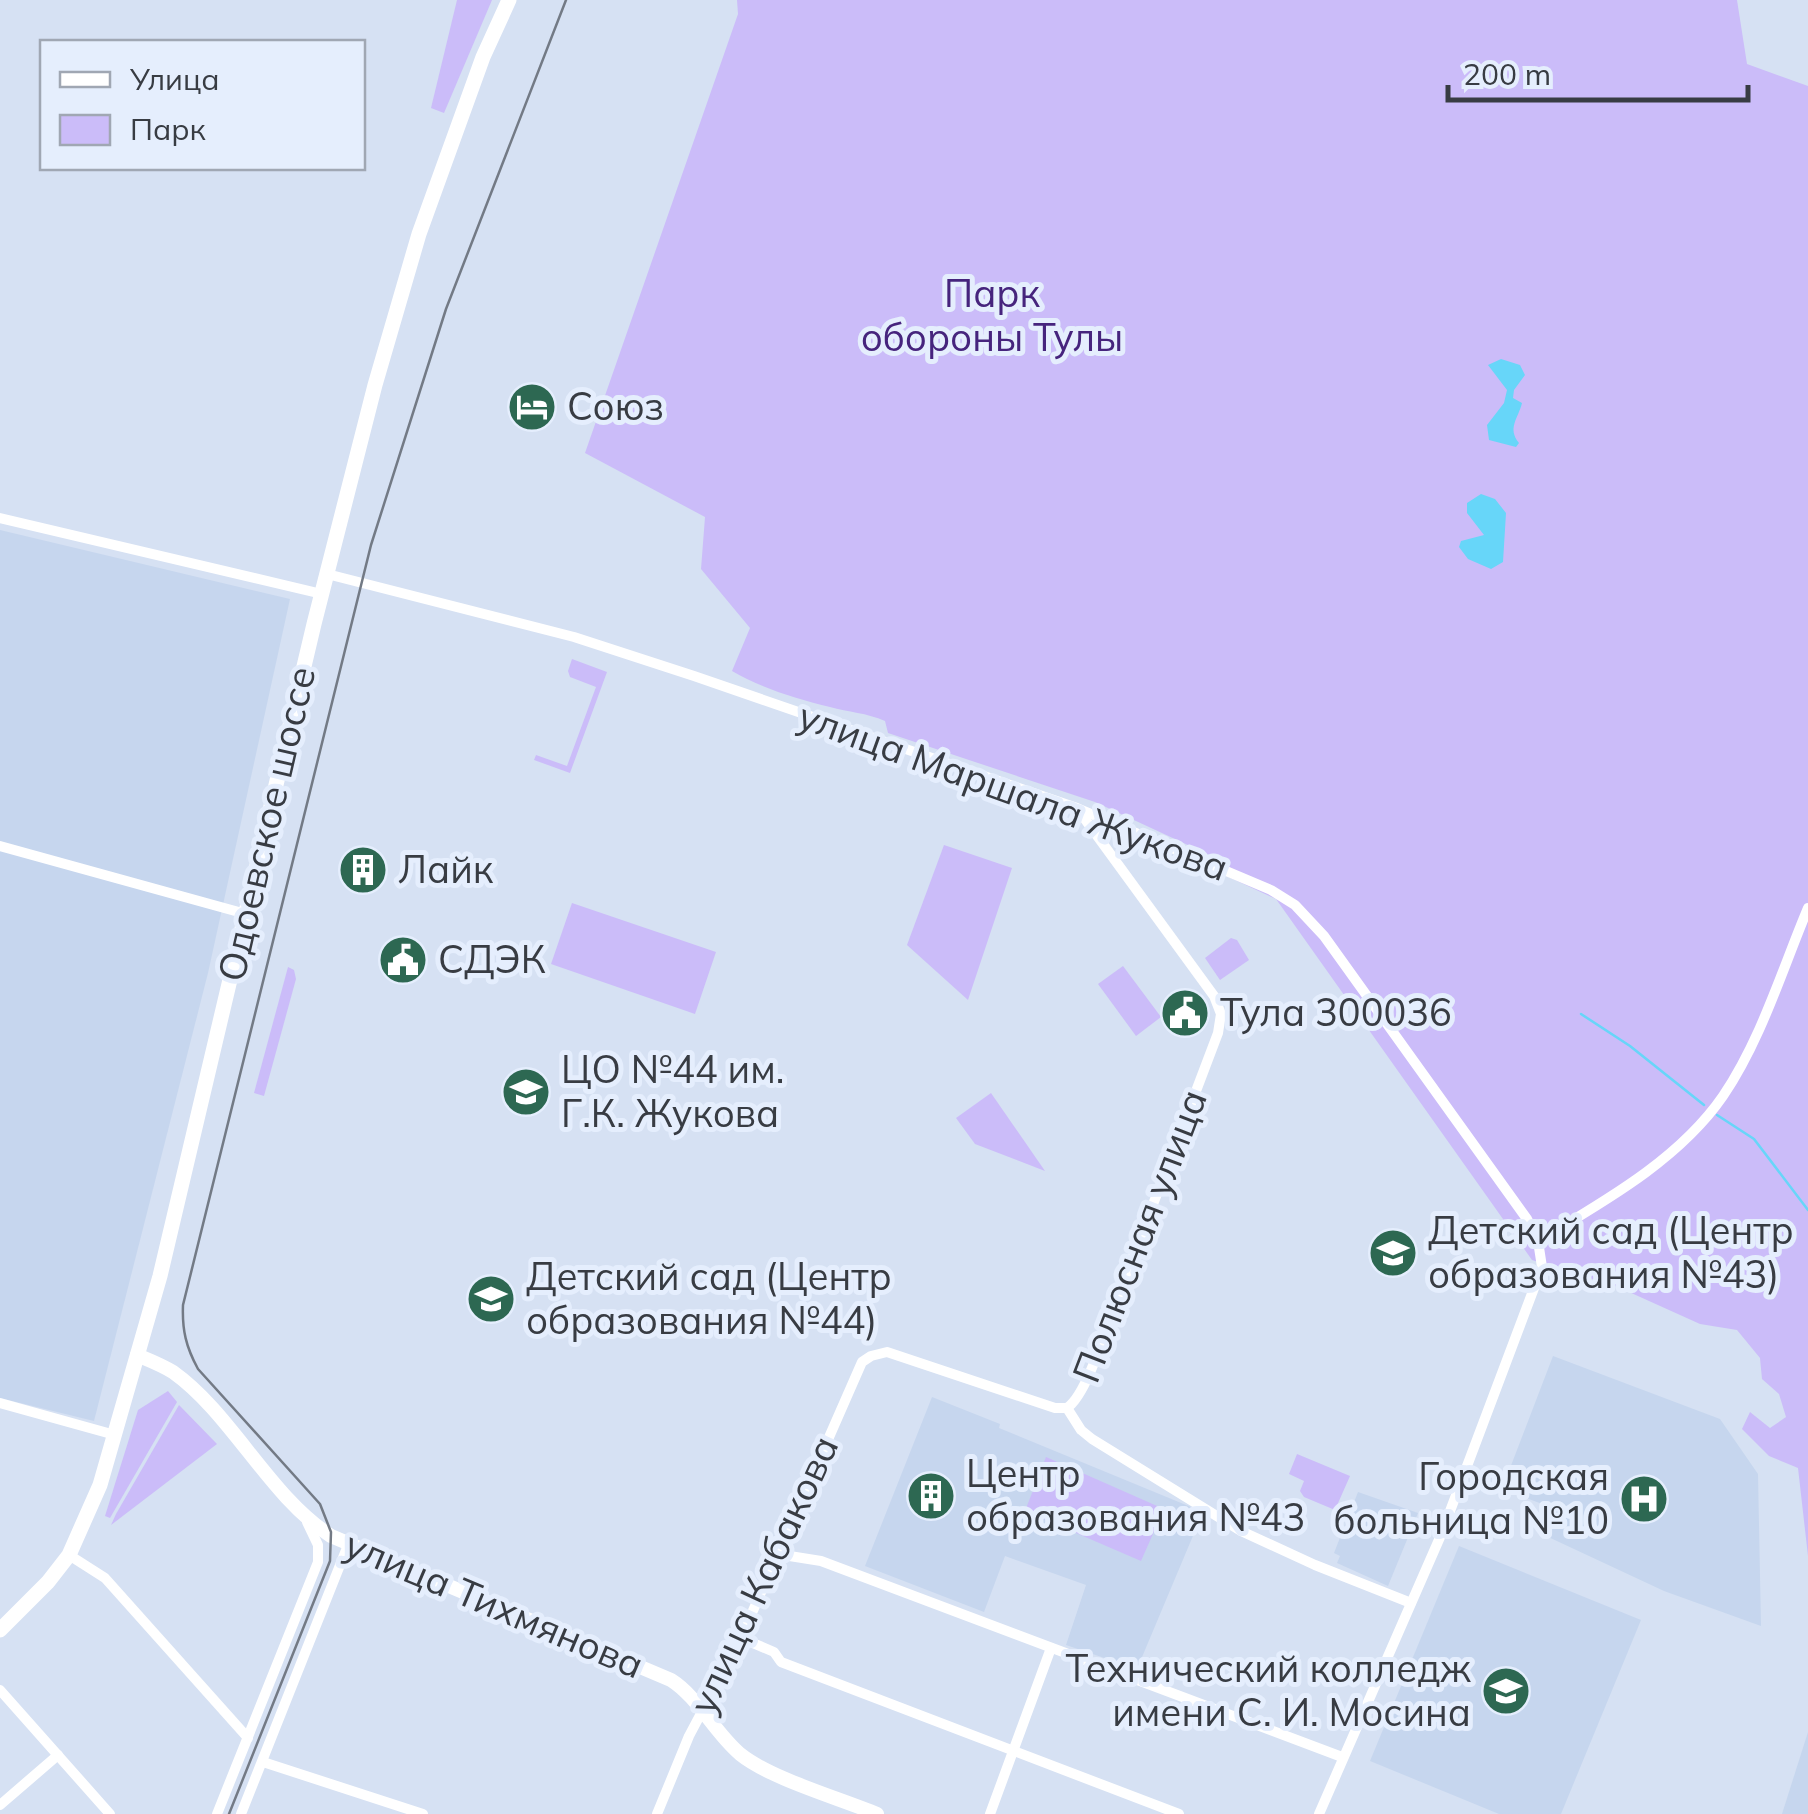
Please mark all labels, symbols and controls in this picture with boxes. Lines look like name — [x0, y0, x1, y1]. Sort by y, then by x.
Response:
legend — [40, 40, 365, 170]
scale bar — [1448, 40, 1748, 102]
text: 200 m — [1463, 55, 1551, 93]
text: Улица — [129, 60, 220, 98]
text: Парк — [130, 110, 207, 148]
park label: Парк обороны Тулы — [861, 269, 1123, 361]
hotel icon: Союз — [506, 381, 558, 433]
place label: Союз — [567, 382, 664, 430]
street label: Одоевское шоссе — [206, 662, 326, 986]
street label: улица Маршала Жукова — [792, 691, 1235, 891]
building icon: Лайк — [337, 844, 389, 896]
place label: Лайк — [398, 845, 494, 893]
public building icon: СДЭК — [377, 934, 429, 986]
place label: СДЭК — [438, 935, 546, 983]
public building icon: Тула 300036 — [1159, 987, 1211, 1039]
place label: Тула 300036 — [1220, 988, 1452, 1036]
place label: ЦО №44 им. Г.К. Жукова — [561, 1045, 784, 1137]
school or university icon: ЦО №44 им. Г.К. Жукова — [500, 1066, 552, 1118]
street label: Полюсная улица — [1061, 1083, 1217, 1389]
place label: Детский сад (Центр образования №43) — [1428, 1206, 1794, 1298]
school or university icon: Детский сад (Центр образования №43) — [1367, 1227, 1419, 1279]
place label: Детский сад (Центр образования №44) — [526, 1252, 892, 1344]
school or university icon: Детский сад (Центр образования №44) — [465, 1273, 517, 1325]
street label: улица Кабакова — [678, 1428, 848, 1721]
place label: Центр образования №43 — [966, 1449, 1305, 1541]
place label: Городская больница №10 — [1333, 1452, 1609, 1544]
building icon: Центр образования №43 — [905, 1470, 957, 1522]
hospital icon: Городская больница №10 — [1618, 1473, 1670, 1525]
street label: улица Тихмянова — [338, 1520, 651, 1689]
place label: Технический колледж имени С. И. Мосина — [1065, 1644, 1471, 1736]
school or university icon: Технический колледж имени С. И. Мосина — [1480, 1665, 1532, 1717]

